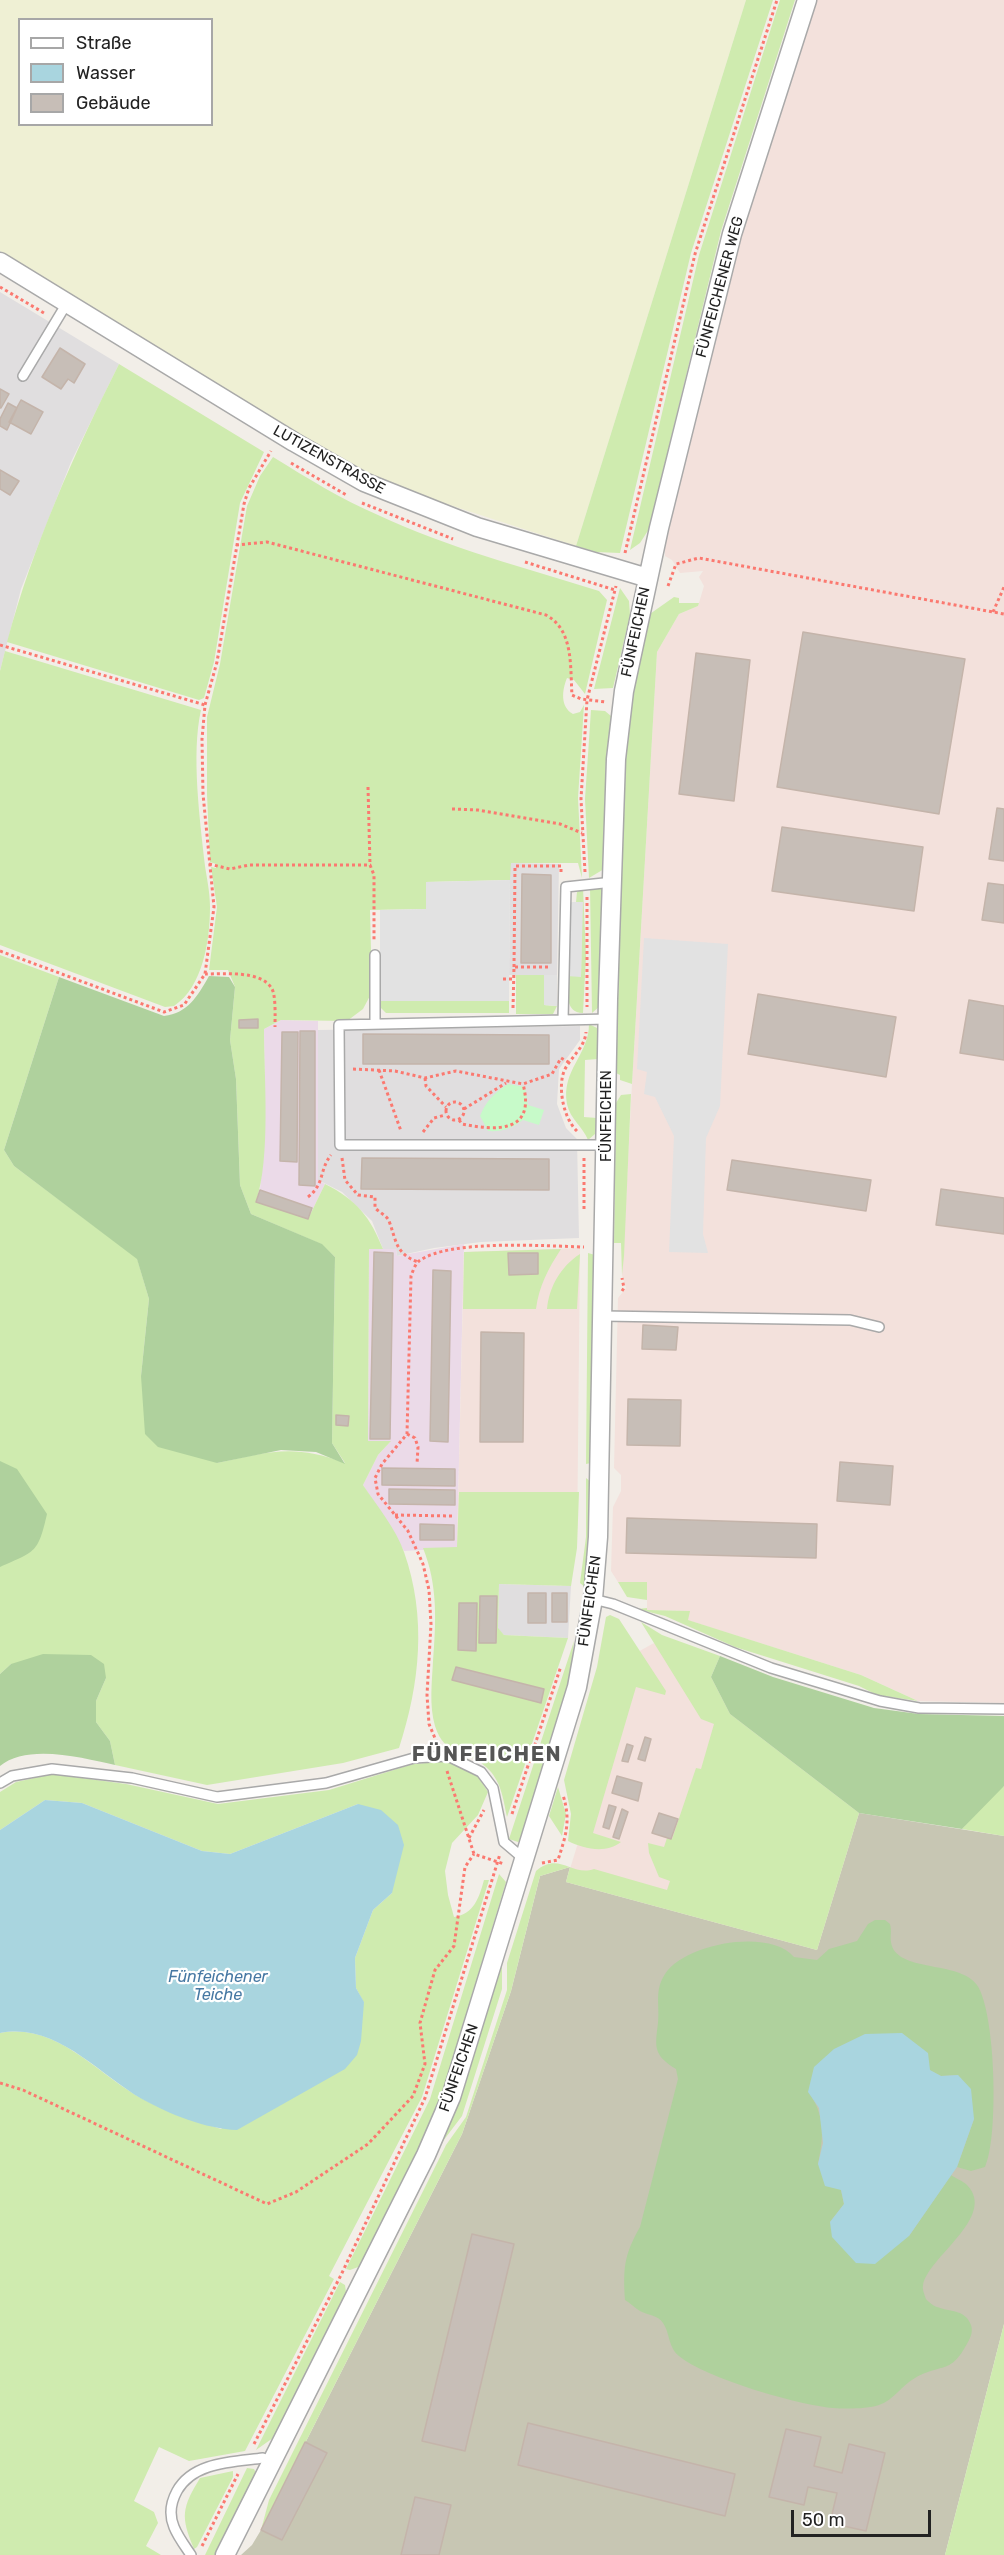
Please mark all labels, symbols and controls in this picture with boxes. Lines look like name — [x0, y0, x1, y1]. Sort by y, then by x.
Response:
legend — [18, 18, 213, 126]
text: Straße — [76, 32, 132, 54]
text: Wasser — [76, 62, 135, 84]
text: Gebäude — [76, 92, 151, 114]
street label: FÜNFEICHENER WEG — [692, 214, 748, 360]
street label: LUTIZENSTRASSE — [270, 422, 388, 498]
street label: FÜNFEICHEN — [618, 585, 654, 679]
street label: FÜNFEICHEN — [598, 1070, 616, 1162]
street label: FÜNFEICHEN — [575, 1554, 605, 1648]
district label: FÜNFEICHEN — [412, 1742, 562, 1768]
water label: Fünfeichener Teiche — [168, 1967, 268, 2005]
street label: FÜNFEICHEN — [436, 2022, 482, 2114]
scale bar — [794, 2498, 934, 2536]
text: 50 m — [802, 2509, 845, 2531]

